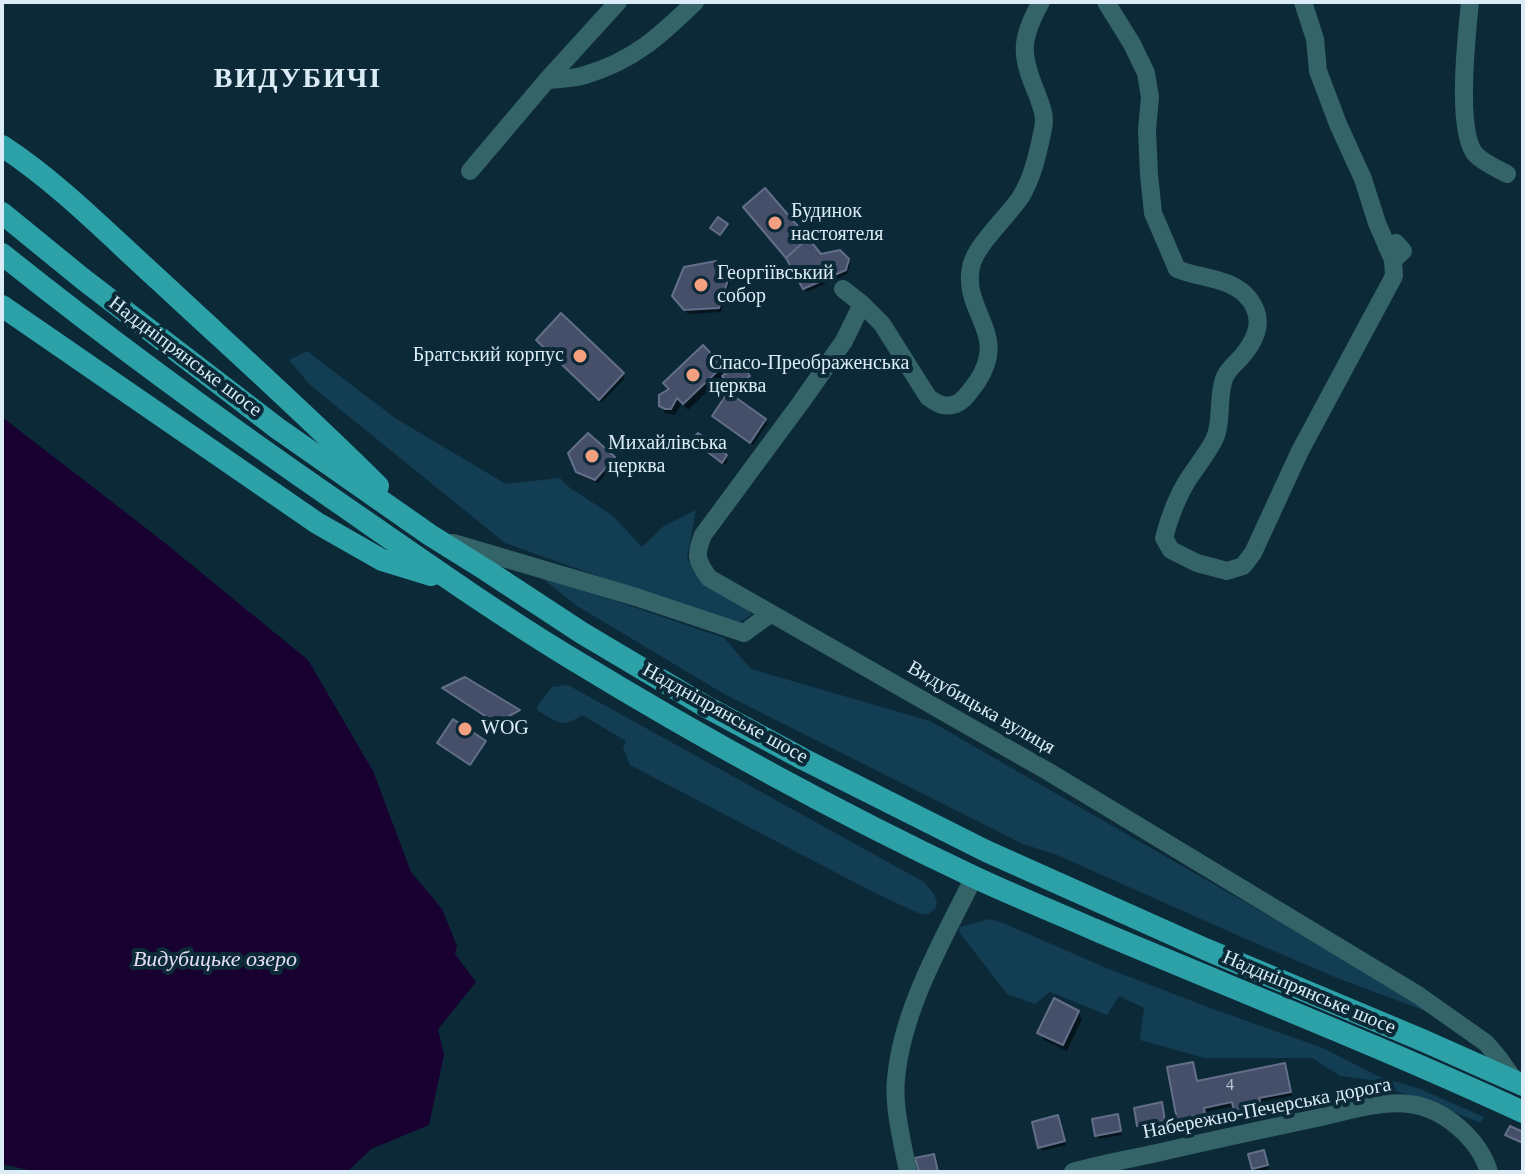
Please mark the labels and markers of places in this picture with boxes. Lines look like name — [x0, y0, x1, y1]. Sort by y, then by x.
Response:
place label: Будинок настоятеля — [791, 200, 884, 247]
marker: Будинок настоятеля — [766, 214, 784, 232]
place label: Георгіївський собор — [717, 262, 834, 309]
marker: Георгіївський собор — [692, 276, 710, 294]
place label: Братський корпус — [413, 344, 564, 368]
marker: Братський корпус — [571, 347, 589, 365]
place label: Спасо-Преображенська церква — [709, 352, 909, 399]
marker: Спасо-Преображенська церква — [684, 366, 702, 384]
place label: Михайлівська церква — [608, 432, 727, 479]
marker: Михайлівська церква — [583, 447, 601, 465]
place label: WOG — [481, 717, 529, 741]
marker: WOG — [456, 720, 474, 738]

